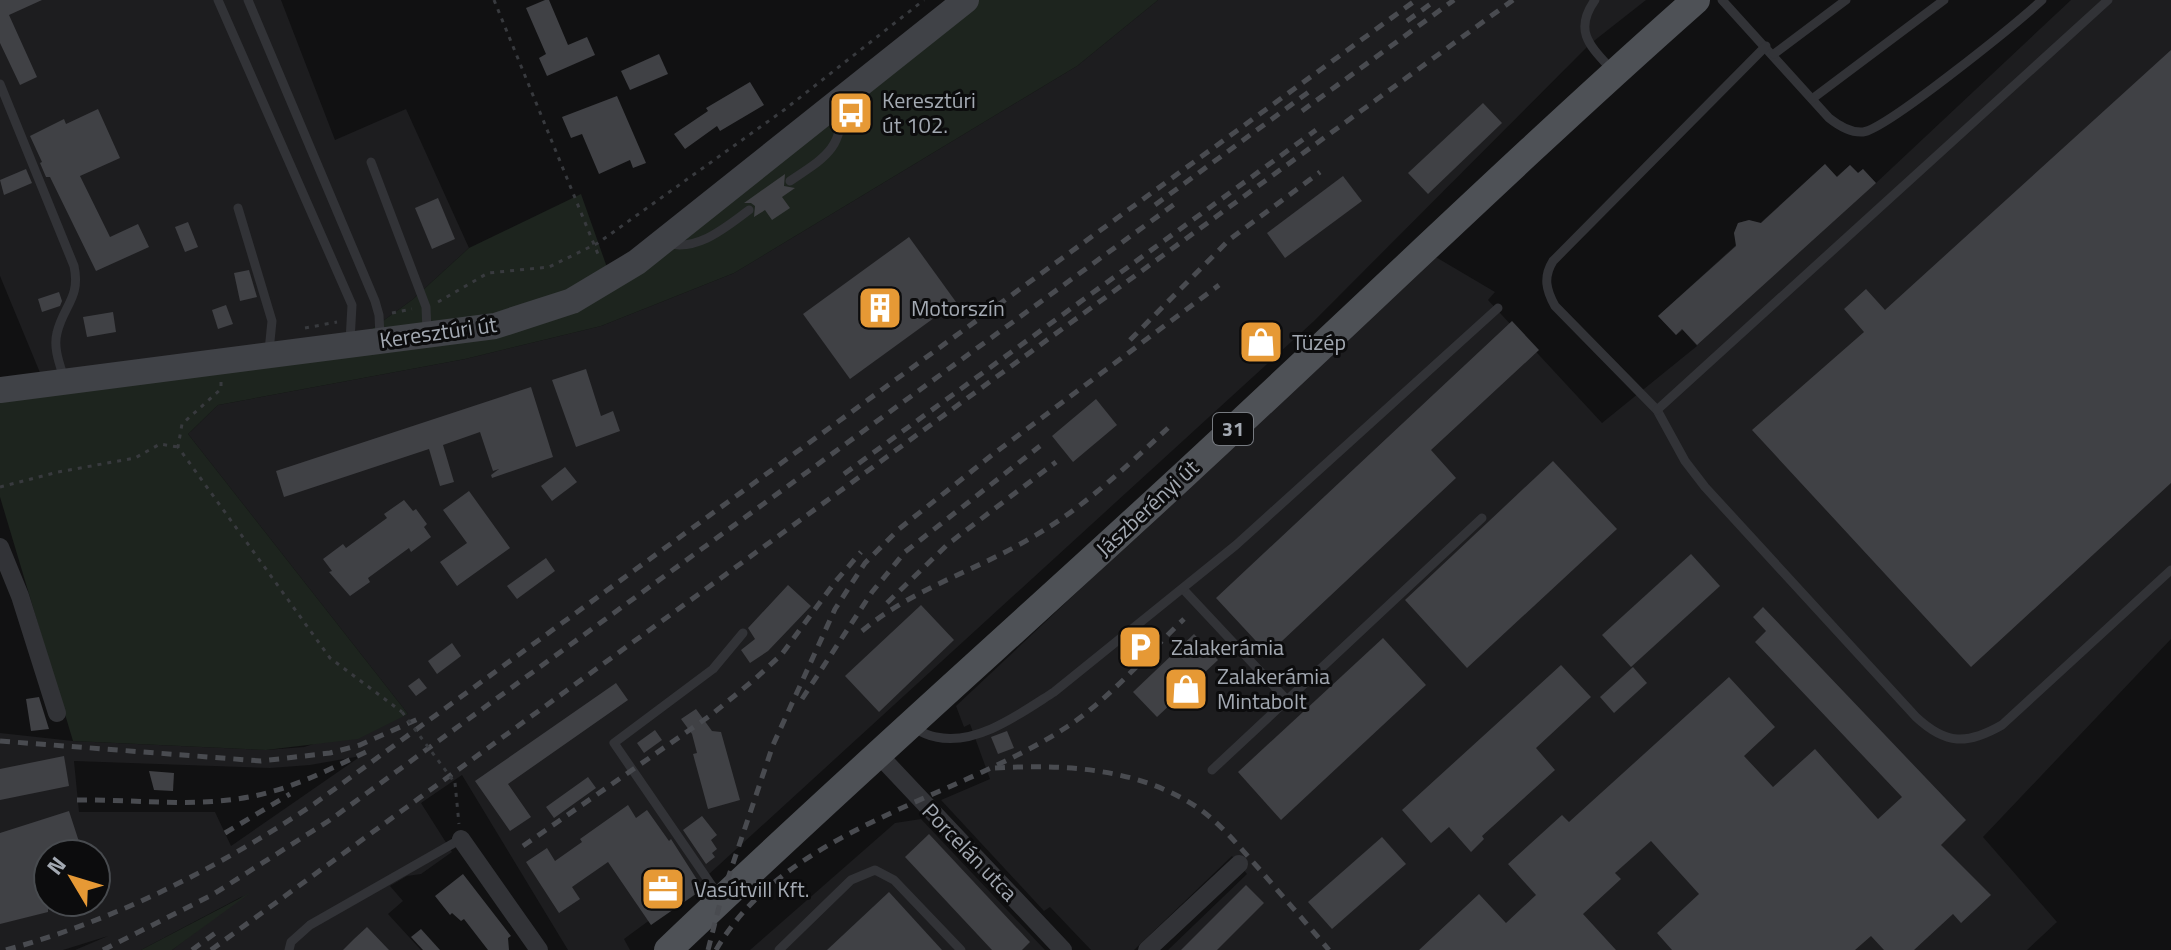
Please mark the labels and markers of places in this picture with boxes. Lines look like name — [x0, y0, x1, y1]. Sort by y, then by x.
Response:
place label: Keresztúri út 102. — [882, 83, 976, 142]
bus stop icon: Keresztúri út 102. — [827, 89, 875, 137]
building icon: Motorszín — [856, 284, 904, 332]
place label: Motorszín — [911, 291, 1005, 325]
shop icon: Tüzép — [1237, 318, 1285, 366]
place label: Tüzép — [1292, 325, 1346, 359]
parking icon: Zalakerámia — [1116, 623, 1164, 671]
place label: Zalakerámia — [1171, 630, 1284, 664]
place label: Zalakerámia Mintabolt — [1217, 659, 1330, 718]
shop icon: Zalakerámia Mintabolt — [1162, 665, 1210, 713]
office icon: Vasútvill Kft. — [639, 865, 687, 913]
place label: Vasútvill Kft. — [694, 872, 809, 906]

